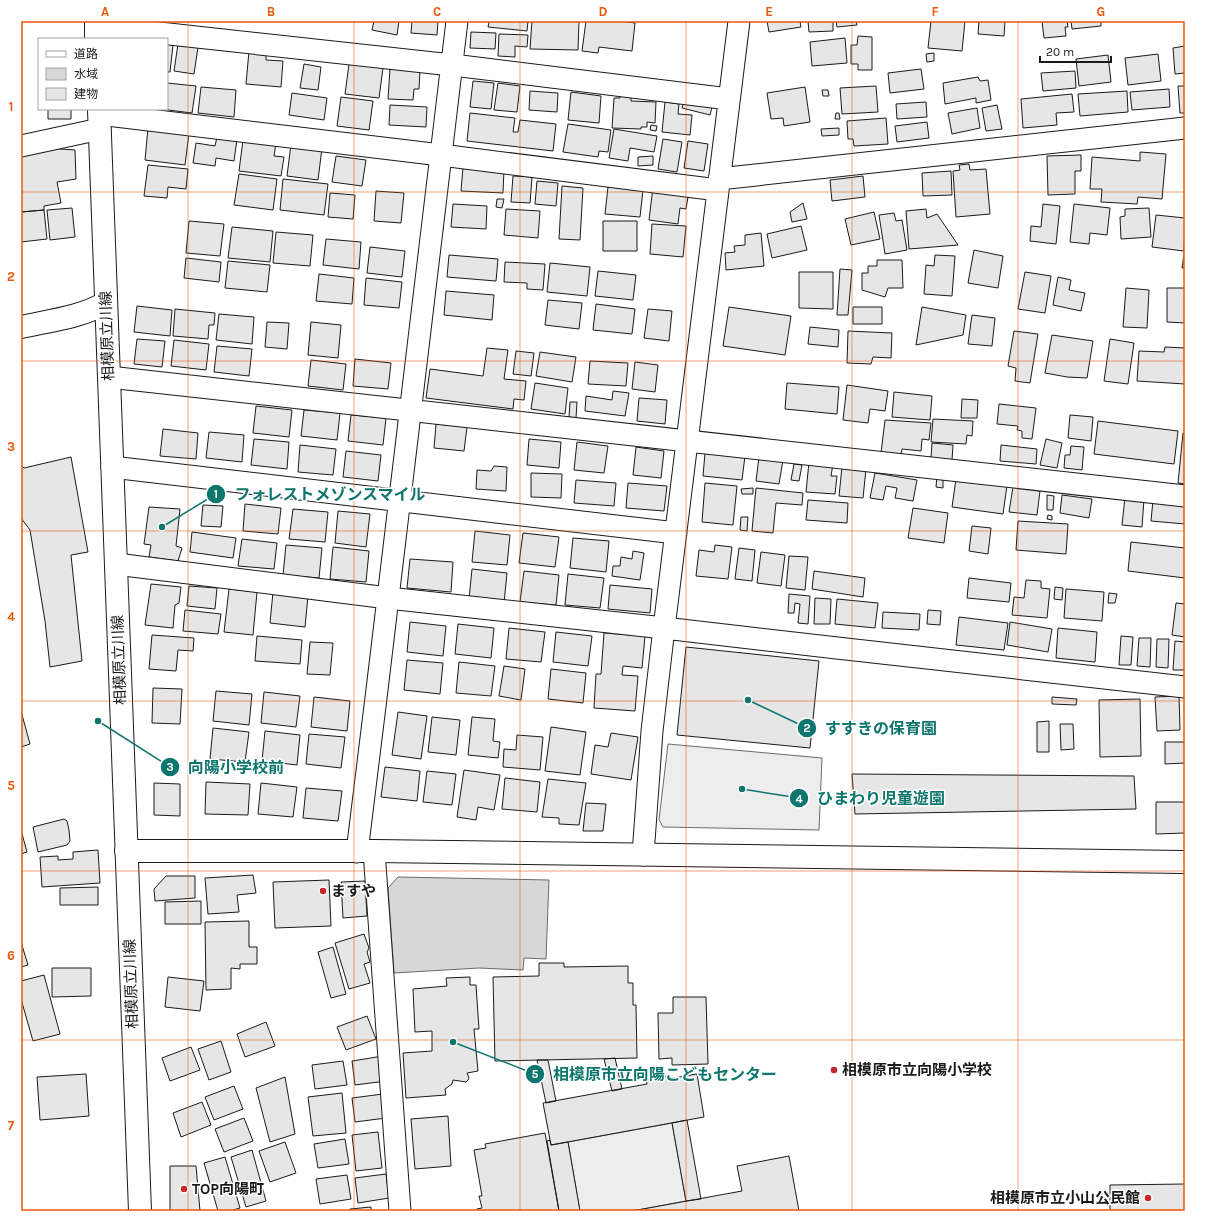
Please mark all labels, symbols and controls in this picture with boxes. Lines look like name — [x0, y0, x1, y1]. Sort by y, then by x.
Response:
text: A — [101, 4, 109, 19]
text: B — [267, 4, 275, 19]
text: C — [433, 4, 441, 19]
text: D — [599, 4, 608, 19]
text: E — [765, 4, 773, 19]
text: F — [931, 4, 939, 19]
text: G — [1097, 4, 1105, 19]
legend — [38, 38, 168, 110]
scale bar — [1040, 38, 1111, 64]
text: 20 m — [1046, 45, 1074, 59]
text: 道路 — [74, 47, 98, 61]
text: 水域 — [74, 67, 98, 81]
text: 建物 — [74, 87, 98, 101]
text: 1 — [9, 99, 13, 114]
text: 2 — [7, 269, 15, 284]
street label: 相模原立川線 — [96, 291, 118, 381]
text: 3 — [7, 439, 15, 454]
callout: フォレストメゾンスマイル — [206, 480, 434, 508]
text: フォレストメゾンスマイル — [234, 485, 426, 504]
text: 1 — [214, 487, 218, 501]
text: 4 — [7, 609, 15, 624]
street label: 相模原立川線 — [108, 615, 130, 705]
callout: すすきの保育園 — [797, 714, 945, 742]
text: すすきの保育園 — [825, 719, 937, 738]
text: 2 — [803, 721, 811, 735]
callout: 向陽小学校前 — [160, 753, 292, 781]
text: 向陽小学校前 — [188, 758, 284, 777]
text: 3 — [166, 760, 174, 774]
text: 5 — [7, 778, 15, 793]
callout: ひまわり児童遊園 — [789, 784, 953, 812]
text: ひまわり児童遊園 — [817, 789, 945, 808]
text: 4 — [795, 792, 803, 806]
place label: ますや — [331, 882, 376, 900]
marker: ますや — [318, 886, 328, 896]
street label: 相模原立川線 — [120, 939, 142, 1029]
text: 6 — [7, 948, 15, 963]
callout: 相模原市立向陽こどもセンター — [525, 1060, 785, 1088]
place label: 相模原市立向陽小学校 — [842, 1061, 992, 1079]
text: 相模原市立向陽こどもセンター — [553, 1065, 777, 1084]
marker: 相模原市立向陽小学校 — [829, 1065, 839, 1075]
text: 5 — [532, 1067, 539, 1081]
text: 7 — [8, 1118, 15, 1133]
place label: TOP向陽町 — [192, 1180, 264, 1198]
marker: TOP向陽町 — [179, 1184, 189, 1194]
place label: 相模原市立小山公民館 — [990, 1189, 1140, 1207]
marker: 相模原市立小山公民館 — [1143, 1193, 1153, 1203]

